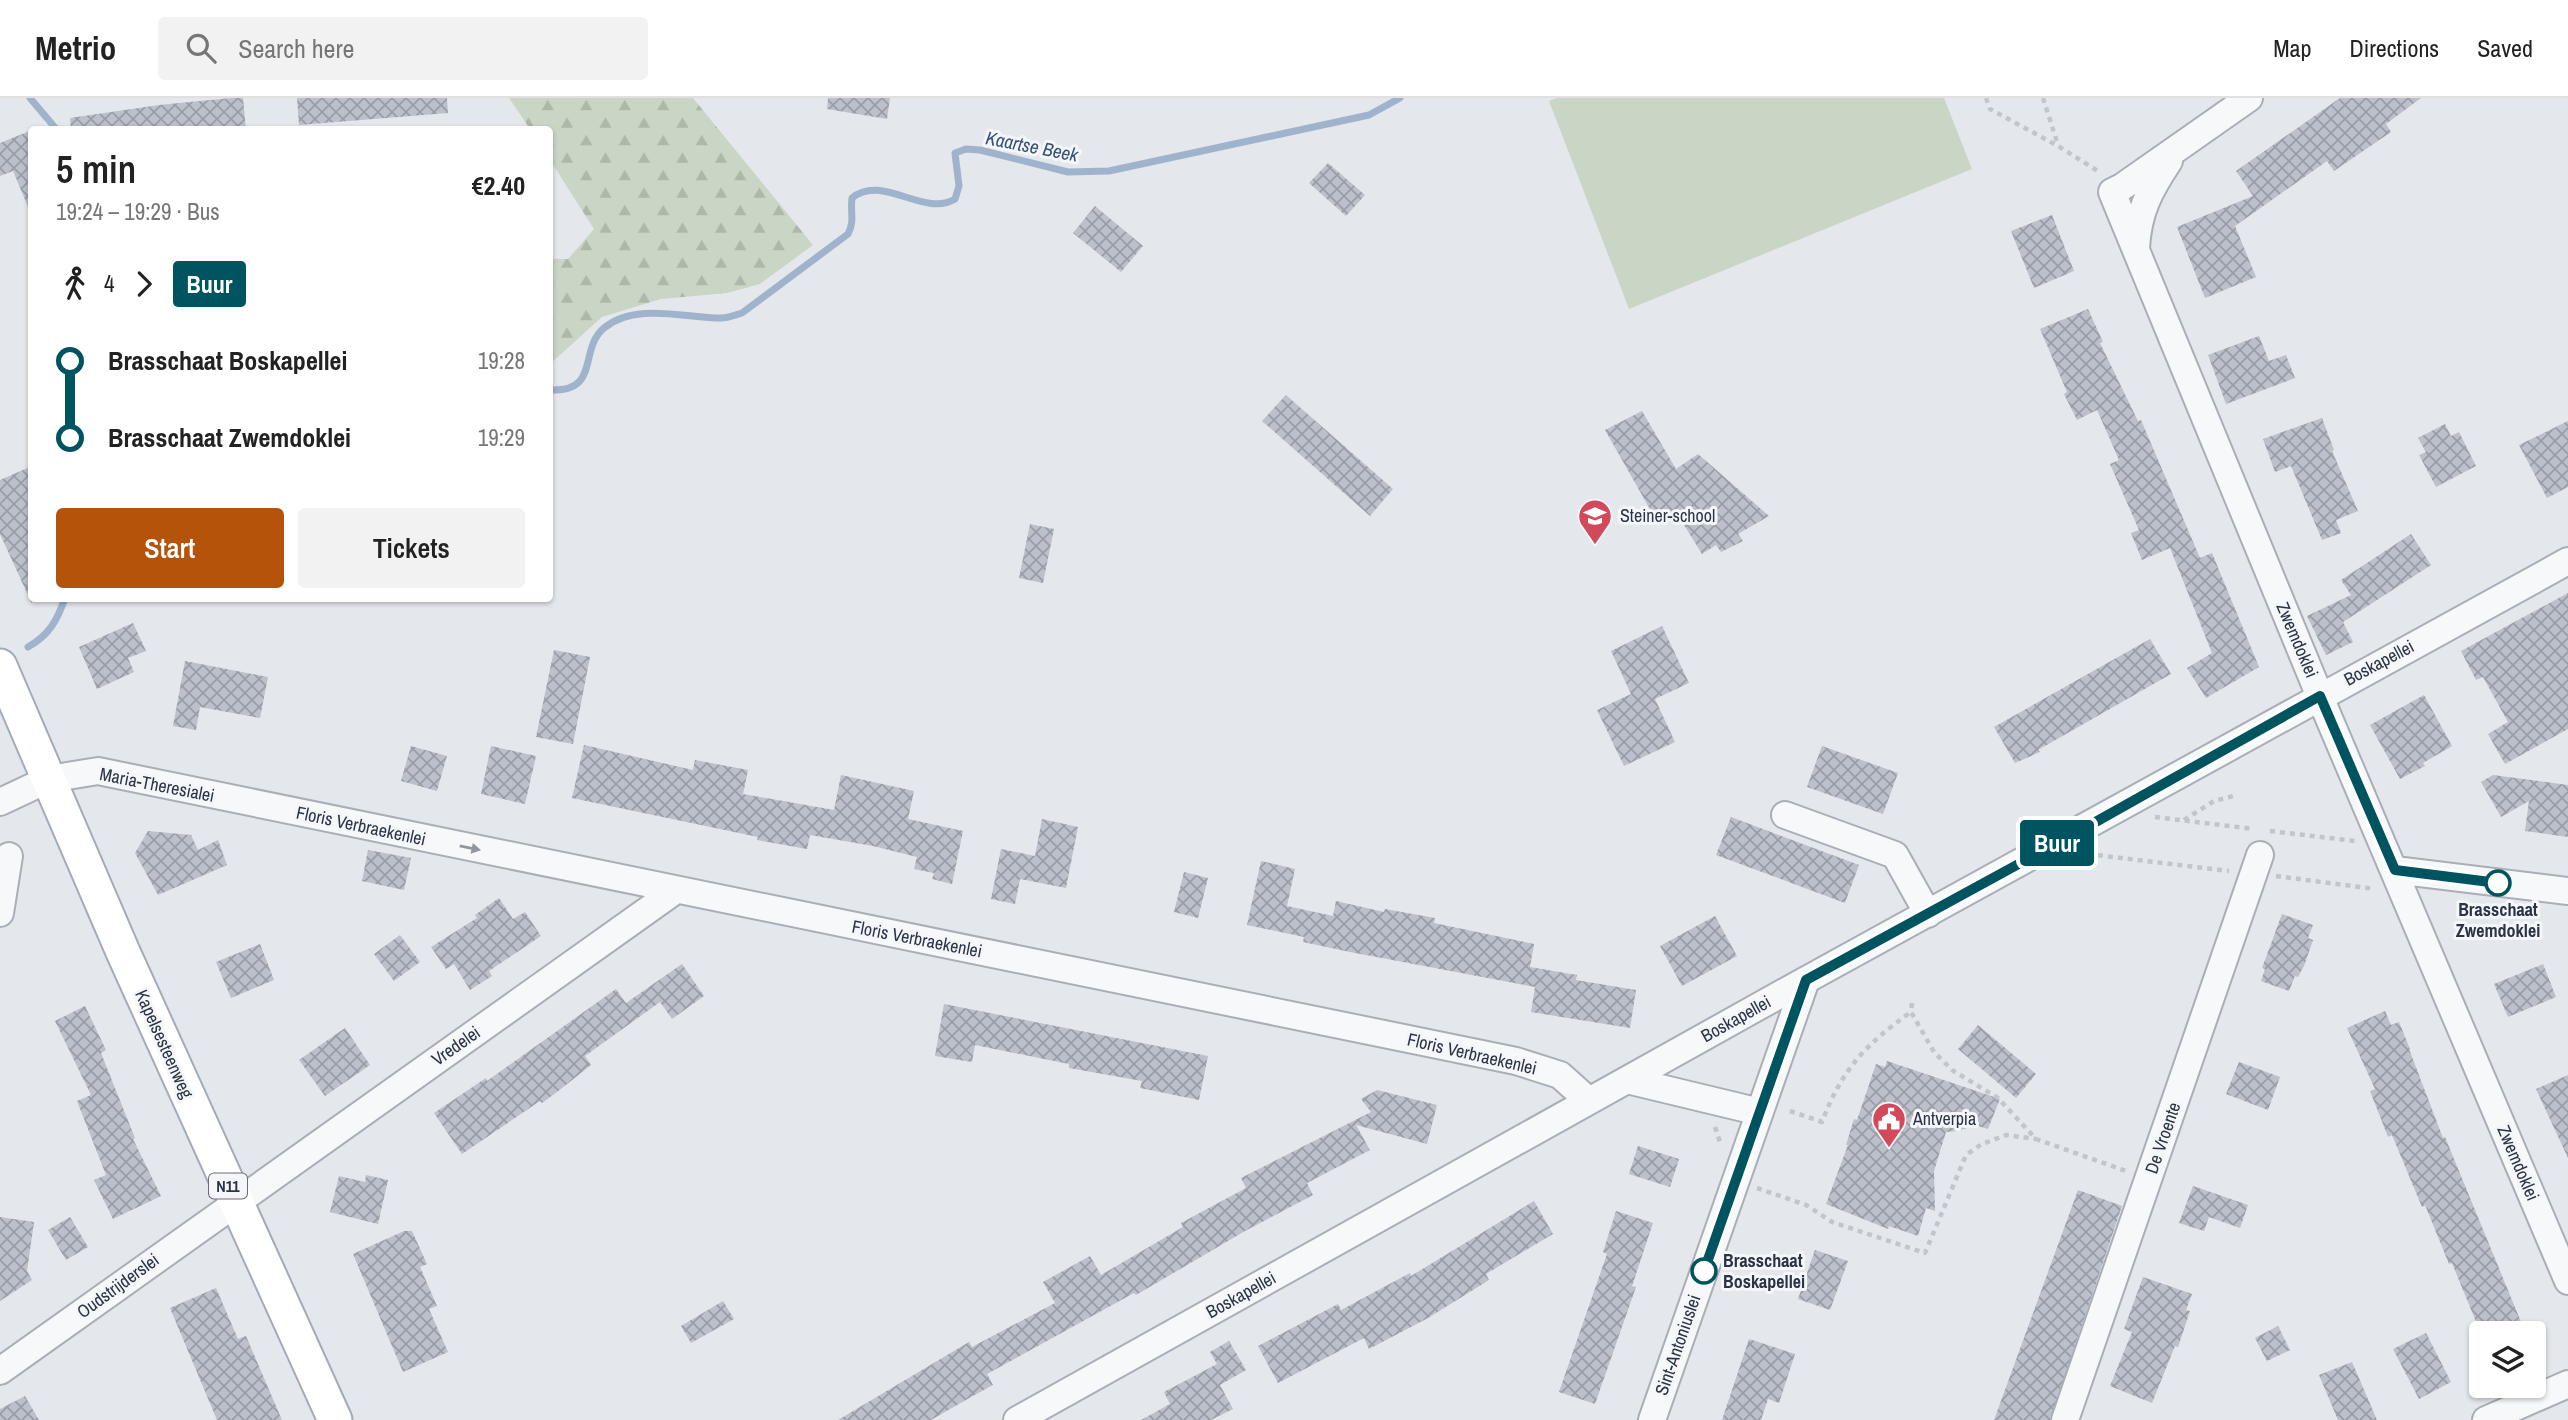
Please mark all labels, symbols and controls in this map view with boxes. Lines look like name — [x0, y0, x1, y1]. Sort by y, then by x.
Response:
search box — [158, 17, 648, 80]
text: Metrio — [35, 26, 116, 70]
icon: search — [182, 29, 220, 67]
text: Search here — [238, 31, 354, 66]
text: Map — [2273, 32, 2311, 64]
text: Directions — [2349, 32, 2439, 64]
text: Saved — [2477, 32, 2533, 64]
water label: Kaartse Beek — [984, 124, 1082, 168]
text: 5 min — [56, 144, 136, 195]
text: €2.40 — [472, 168, 525, 203]
text: 19:24 – 19:29 · Bus — [56, 196, 220, 227]
icon: walk — [56, 265, 94, 303]
icon: forward — [125, 265, 163, 303]
text: 4 — [104, 268, 115, 299]
text: Buur — [187, 268, 232, 300]
text: Brasschaat Boskapellei — [108, 343, 347, 378]
text: 19:28 — [478, 345, 525, 376]
text: Brasschaat Zwemdoklei — [108, 420, 351, 455]
text: 19:29 — [478, 422, 525, 453]
school or university icon: Steiner-school — [1576, 497, 1614, 546]
place label: Steiner-school — [1620, 503, 1715, 528]
button: Start — [56, 508, 284, 588]
button: Tickets — [298, 508, 525, 588]
street label: Zwemdoklei — [2270, 598, 2325, 681]
street label: Boskapellei — [2339, 634, 2418, 692]
street label: Maria-Theresialei — [98, 761, 217, 808]
street label: Floris Verbraekenlei — [294, 800, 428, 851]
line badge: Buur — [2008, 820, 2106, 866]
text: Buur — [2034, 827, 2080, 859]
one-way arrow — [459, 843, 481, 854]
marker: Brasschaat Zwemdoklei — [2485, 870, 2511, 896]
place label: Brasschaat Zwemdoklei — [2456, 897, 2540, 943]
street label: Floris Verbraekenlei — [850, 914, 984, 963]
street label: Kapelsesteenweg — [129, 985, 200, 1103]
street label: Boskapellei — [1696, 989, 1775, 1048]
street label: Vredelei — [426, 1020, 485, 1071]
street label: Floris Verbraekenlei — [1405, 1026, 1539, 1081]
street label: De Vroente — [2139, 1099, 2186, 1177]
public building icon: Antverpia — [1870, 1100, 1908, 1149]
place label: Antverpia — [1912, 1106, 1976, 1131]
street label: Zwemdoklei — [2491, 1121, 2546, 1204]
road number: N11 — [209, 1174, 247, 1198]
street label: Oudstrijderslei — [72, 1247, 164, 1324]
place label: Brasschaat Boskapellei — [1723, 1248, 1805, 1294]
marker: Brasschaat Boskapellei — [1691, 1258, 1717, 1284]
street label: Boskapellei — [1201, 1265, 1280, 1324]
street label: Sint-Antoniuslei — [1649, 1291, 1706, 1399]
map controls — [2469, 1321, 2546, 1398]
button: layers — [2469, 1321, 2546, 1398]

